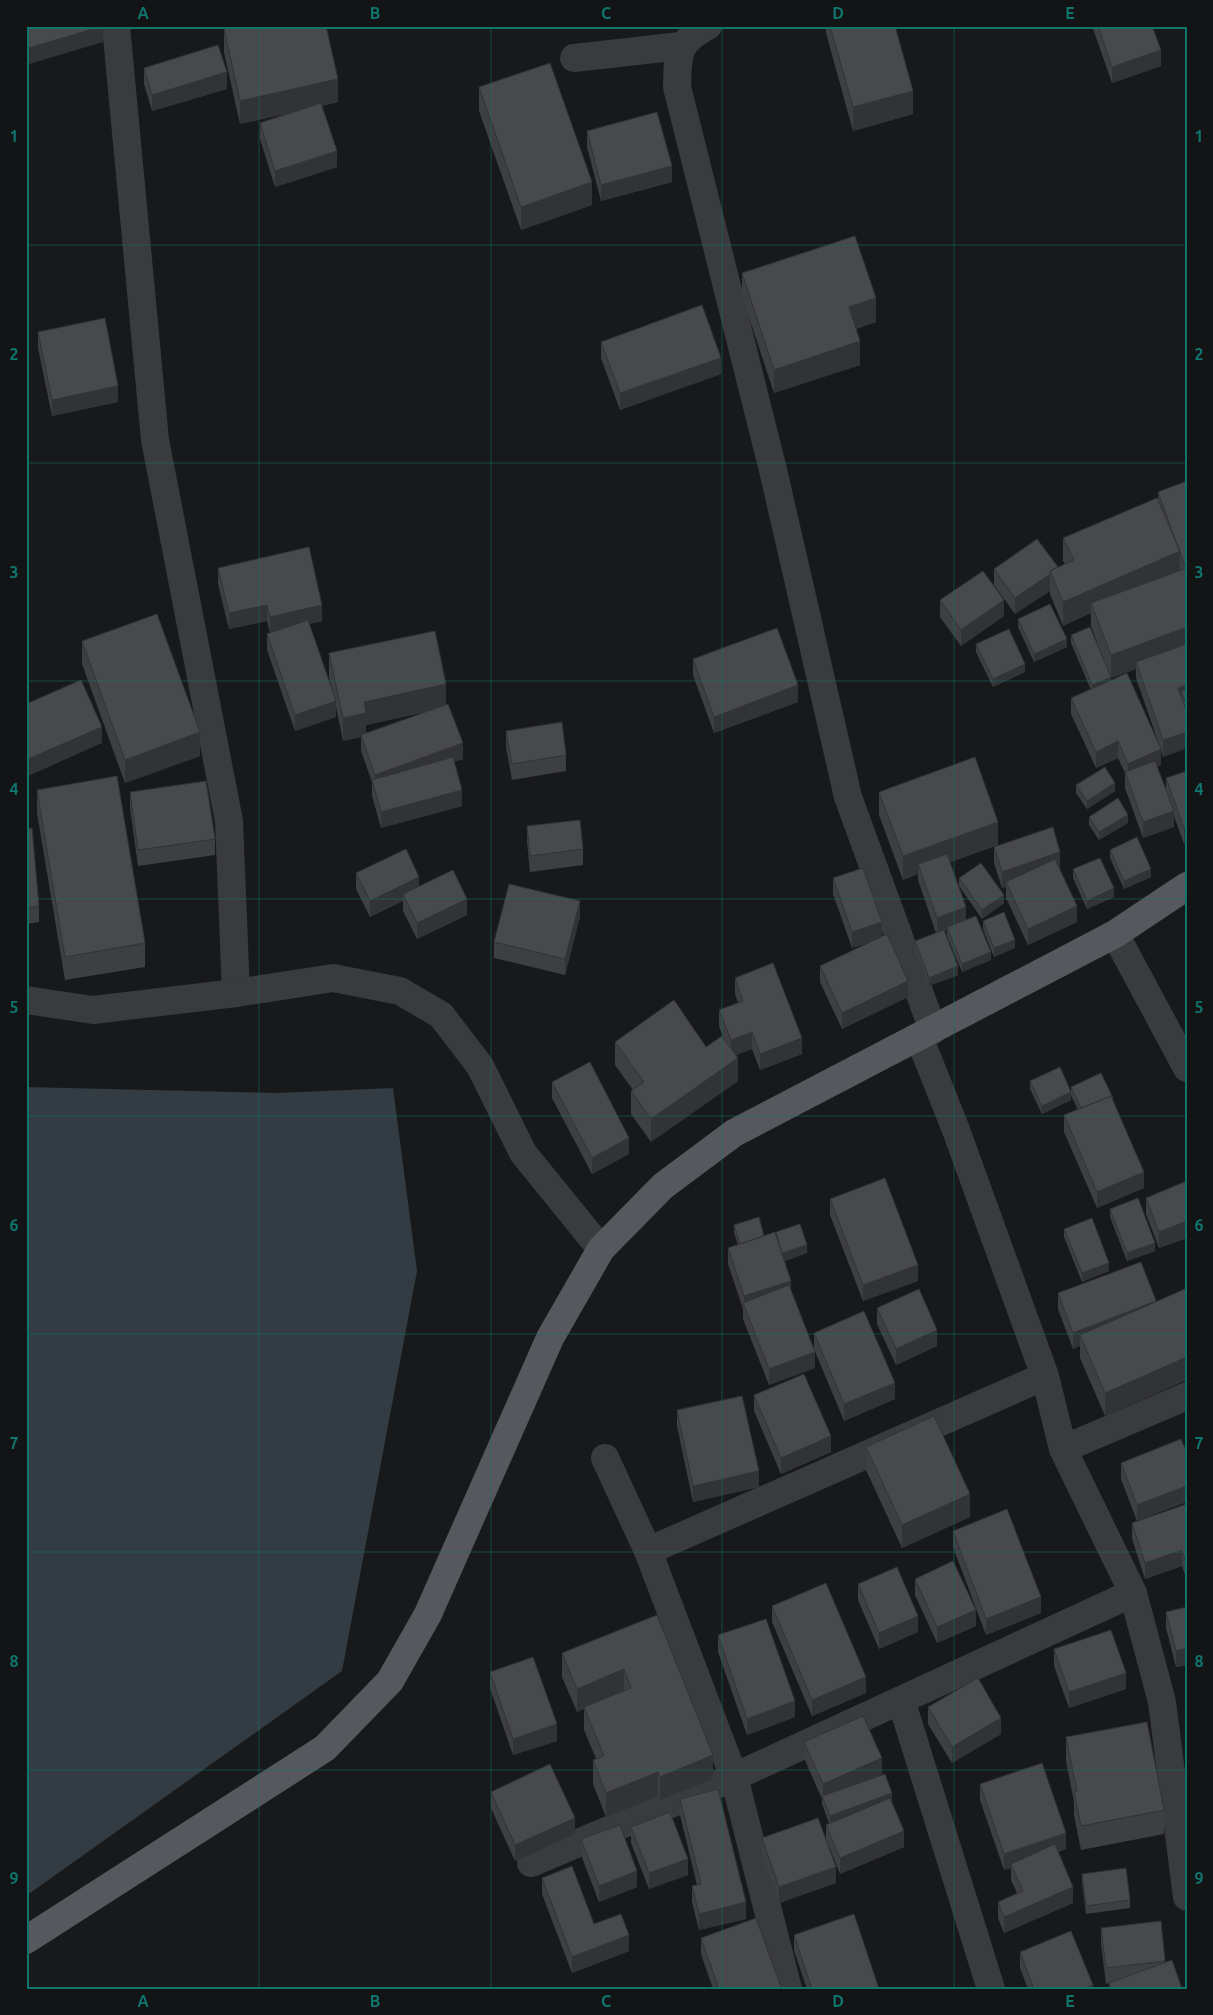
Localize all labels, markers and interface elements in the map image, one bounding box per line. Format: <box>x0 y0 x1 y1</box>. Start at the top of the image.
text: A <box>137 4 149 22</box>
text: B <box>370 4 380 22</box>
text: C <box>601 4 611 22</box>
text: D <box>832 4 844 22</box>
text: E <box>1065 4 1075 22</box>
text: 1 <box>9 127 19 145</box>
text: 1 <box>1194 127 1204 145</box>
text: 2 <box>9 345 19 363</box>
text: 2 <box>1194 345 1204 363</box>
text: 3 <box>9 563 19 581</box>
text: 3 <box>1194 563 1204 581</box>
text: 4 <box>9 780 19 798</box>
text: 4 <box>1194 780 1204 798</box>
text: 5 <box>9 998 19 1016</box>
text: 5 <box>1194 998 1204 1016</box>
text: 6 <box>9 1216 19 1234</box>
text: 6 <box>1194 1216 1204 1234</box>
text: 7 <box>9 1434 19 1452</box>
text: 7 <box>1194 1434 1204 1452</box>
text: 8 <box>9 1652 19 1670</box>
text: 8 <box>1194 1652 1204 1670</box>
text: 9 <box>9 1869 19 1887</box>
text: 9 <box>1194 1869 1204 1887</box>
text: A <box>137 1992 149 2010</box>
text: B <box>370 1992 380 2010</box>
text: C <box>601 1992 611 2010</box>
text: D <box>832 1992 844 2010</box>
text: E <box>1065 1992 1075 2010</box>

